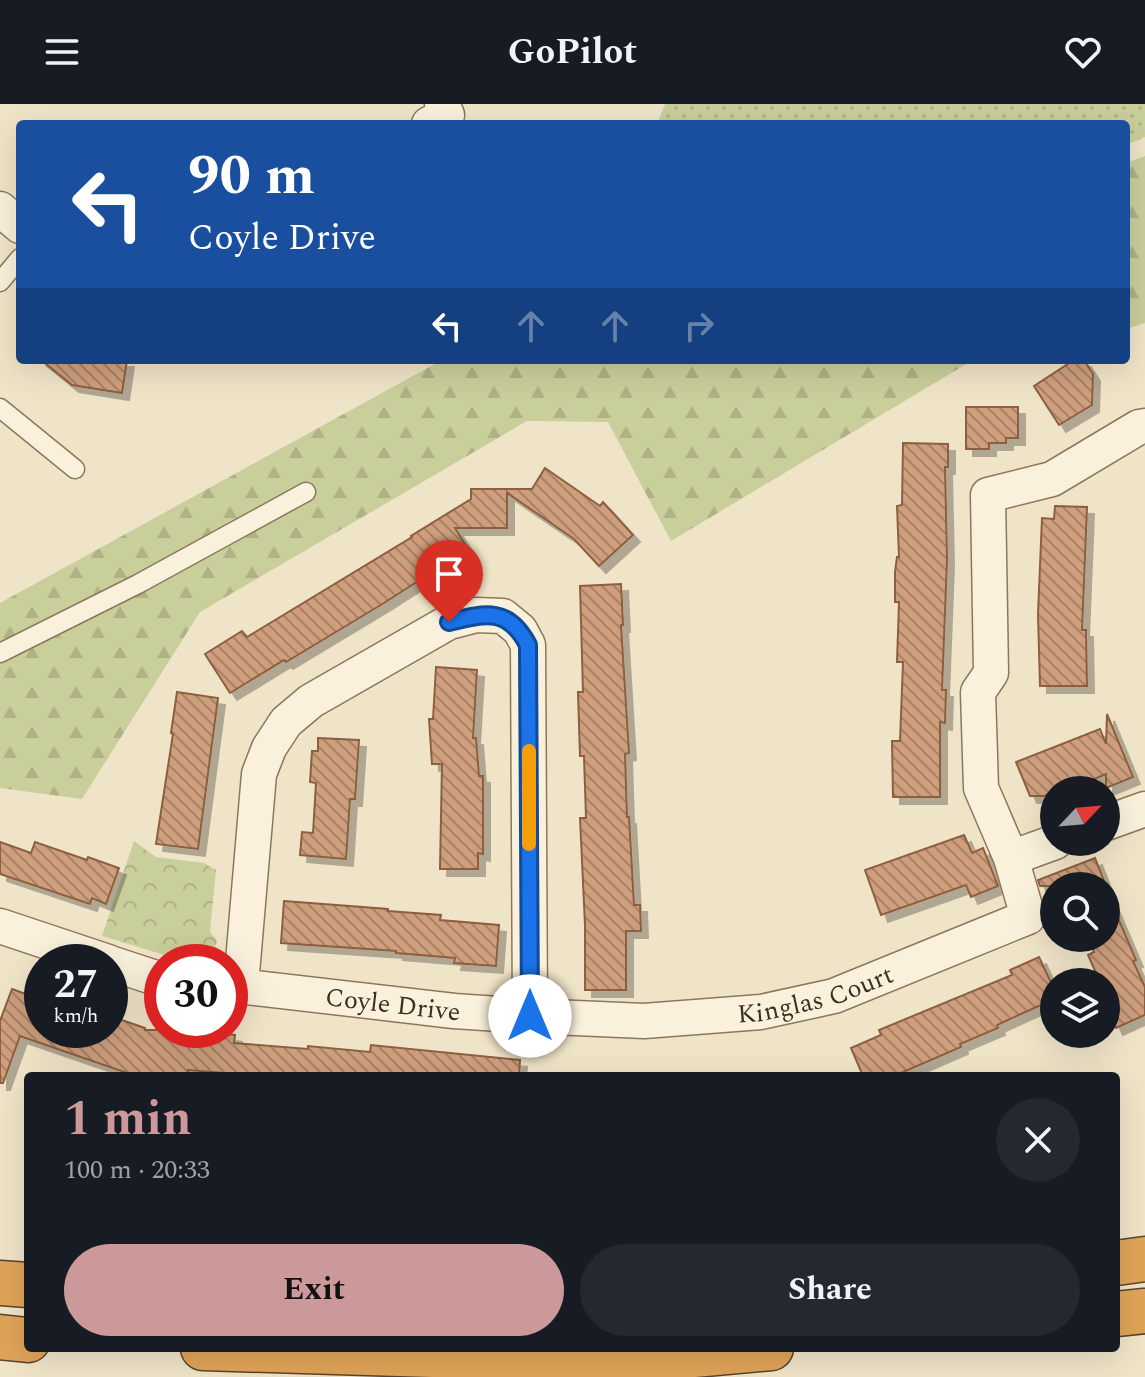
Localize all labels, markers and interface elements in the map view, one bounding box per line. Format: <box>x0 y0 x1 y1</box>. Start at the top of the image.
text: GoPilot <box>508 25 637 80</box>
icon: menu <box>40 30 84 74</box>
icon: heart <box>1061 30 1105 74</box>
text: 90 m <box>188 134 315 219</box>
icon: left <box>56 152 160 256</box>
text: Coyle Drive <box>188 211 376 266</box>
icon: left <box>425 304 469 348</box>
icon: ahead <box>509 304 553 348</box>
icon: ahead <box>593 304 637 348</box>
icon: right <box>677 304 721 348</box>
pin <box>415 540 483 622</box>
icon: arrive <box>427 552 471 596</box>
north arrow <box>1040 776 1120 856</box>
map controls <box>1040 776 1120 1048</box>
button: search <box>1040 872 1120 952</box>
speed limit sign: 30 <box>144 944 248 1048</box>
text: 27 <box>54 955 98 1016</box>
street label: Kinglas Court <box>736 955 900 1035</box>
button: layers <box>1040 968 1120 1048</box>
position arrow <box>488 974 572 1058</box>
street label: Coyle Drive <box>323 977 462 1032</box>
text: km/h <box>54 1001 99 1031</box>
text: 1 min <box>64 1083 192 1156</box>
button: close <box>996 1098 1080 1182</box>
text: 100 m · 20:33 <box>64 1150 210 1190</box>
button: Exit <box>64 1244 564 1336</box>
button: Share <box>580 1244 1080 1336</box>

